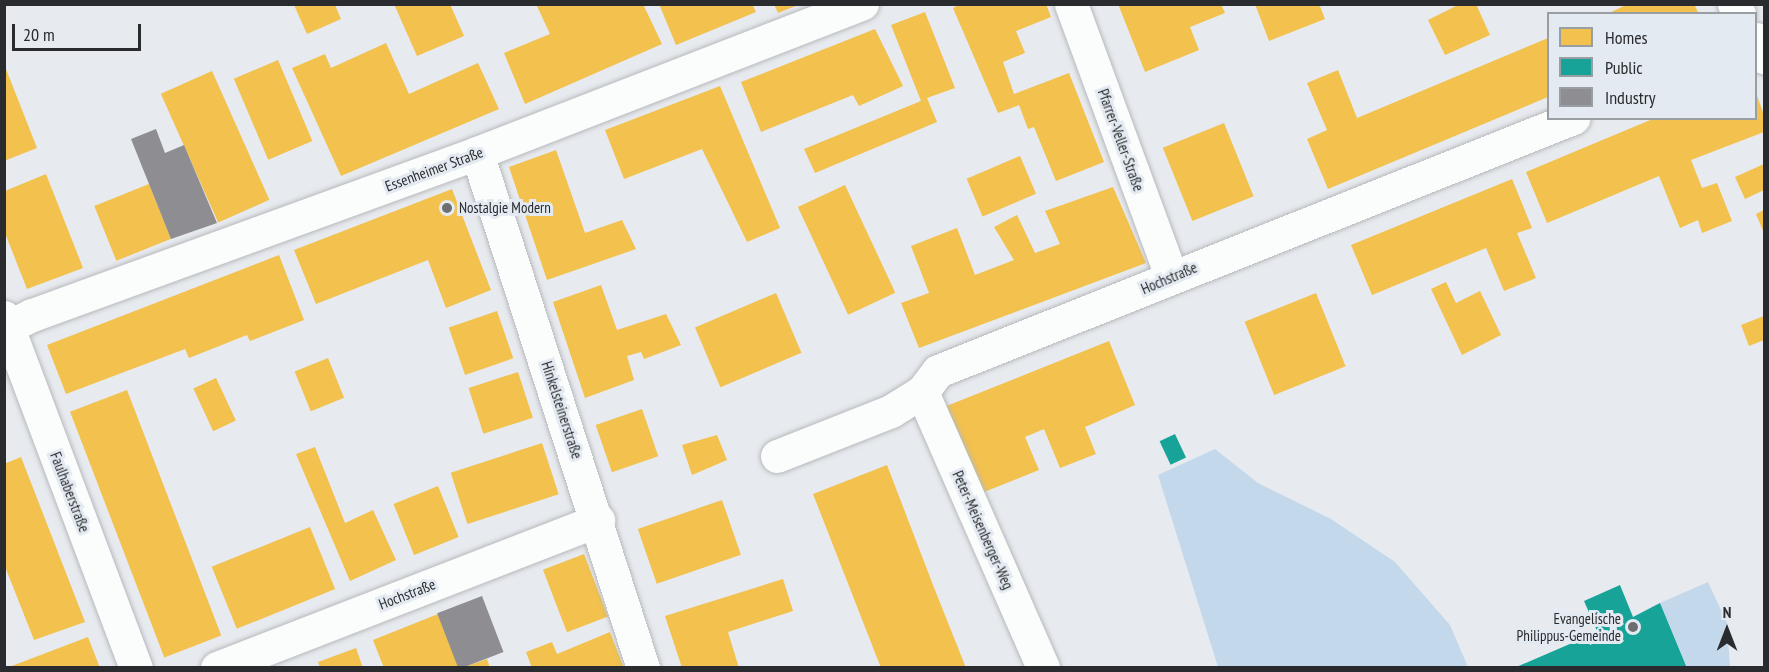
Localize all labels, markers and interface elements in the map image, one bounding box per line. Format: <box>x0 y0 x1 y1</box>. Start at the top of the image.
scale bar <box>15 12 144 50</box>
legend <box>1547 12 1757 120</box>
text: 20 m <box>23 23 55 46</box>
text: Homes <box>1605 26 1648 49</box>
text: Public <box>1605 56 1643 79</box>
street label: Pfarrer-Veller-Straße <box>1094 86 1148 194</box>
text: Industry <box>1605 86 1655 109</box>
street label: Essenheimer Straße <box>383 143 485 195</box>
place label: Nostalgie Modern <box>459 199 551 217</box>
marker: Nostalgie Modern <box>440 201 454 215</box>
street label: Hochstraße <box>1138 258 1200 298</box>
street label: Hinkelsteinerstraße <box>538 359 586 461</box>
street label: Faulhaberstraße <box>46 449 94 535</box>
street label: Peter-Meisenberger-Weg <box>949 468 1017 592</box>
street label: Hochstraße <box>376 575 438 613</box>
north arrow <box>1697 600 1757 660</box>
text: N <box>1723 602 1731 622</box>
place label: Evangelische Philippus-Gemeinde <box>1517 609 1621 644</box>
marker: Evangelische Philippus-Gemeinde <box>1626 620 1640 634</box>

